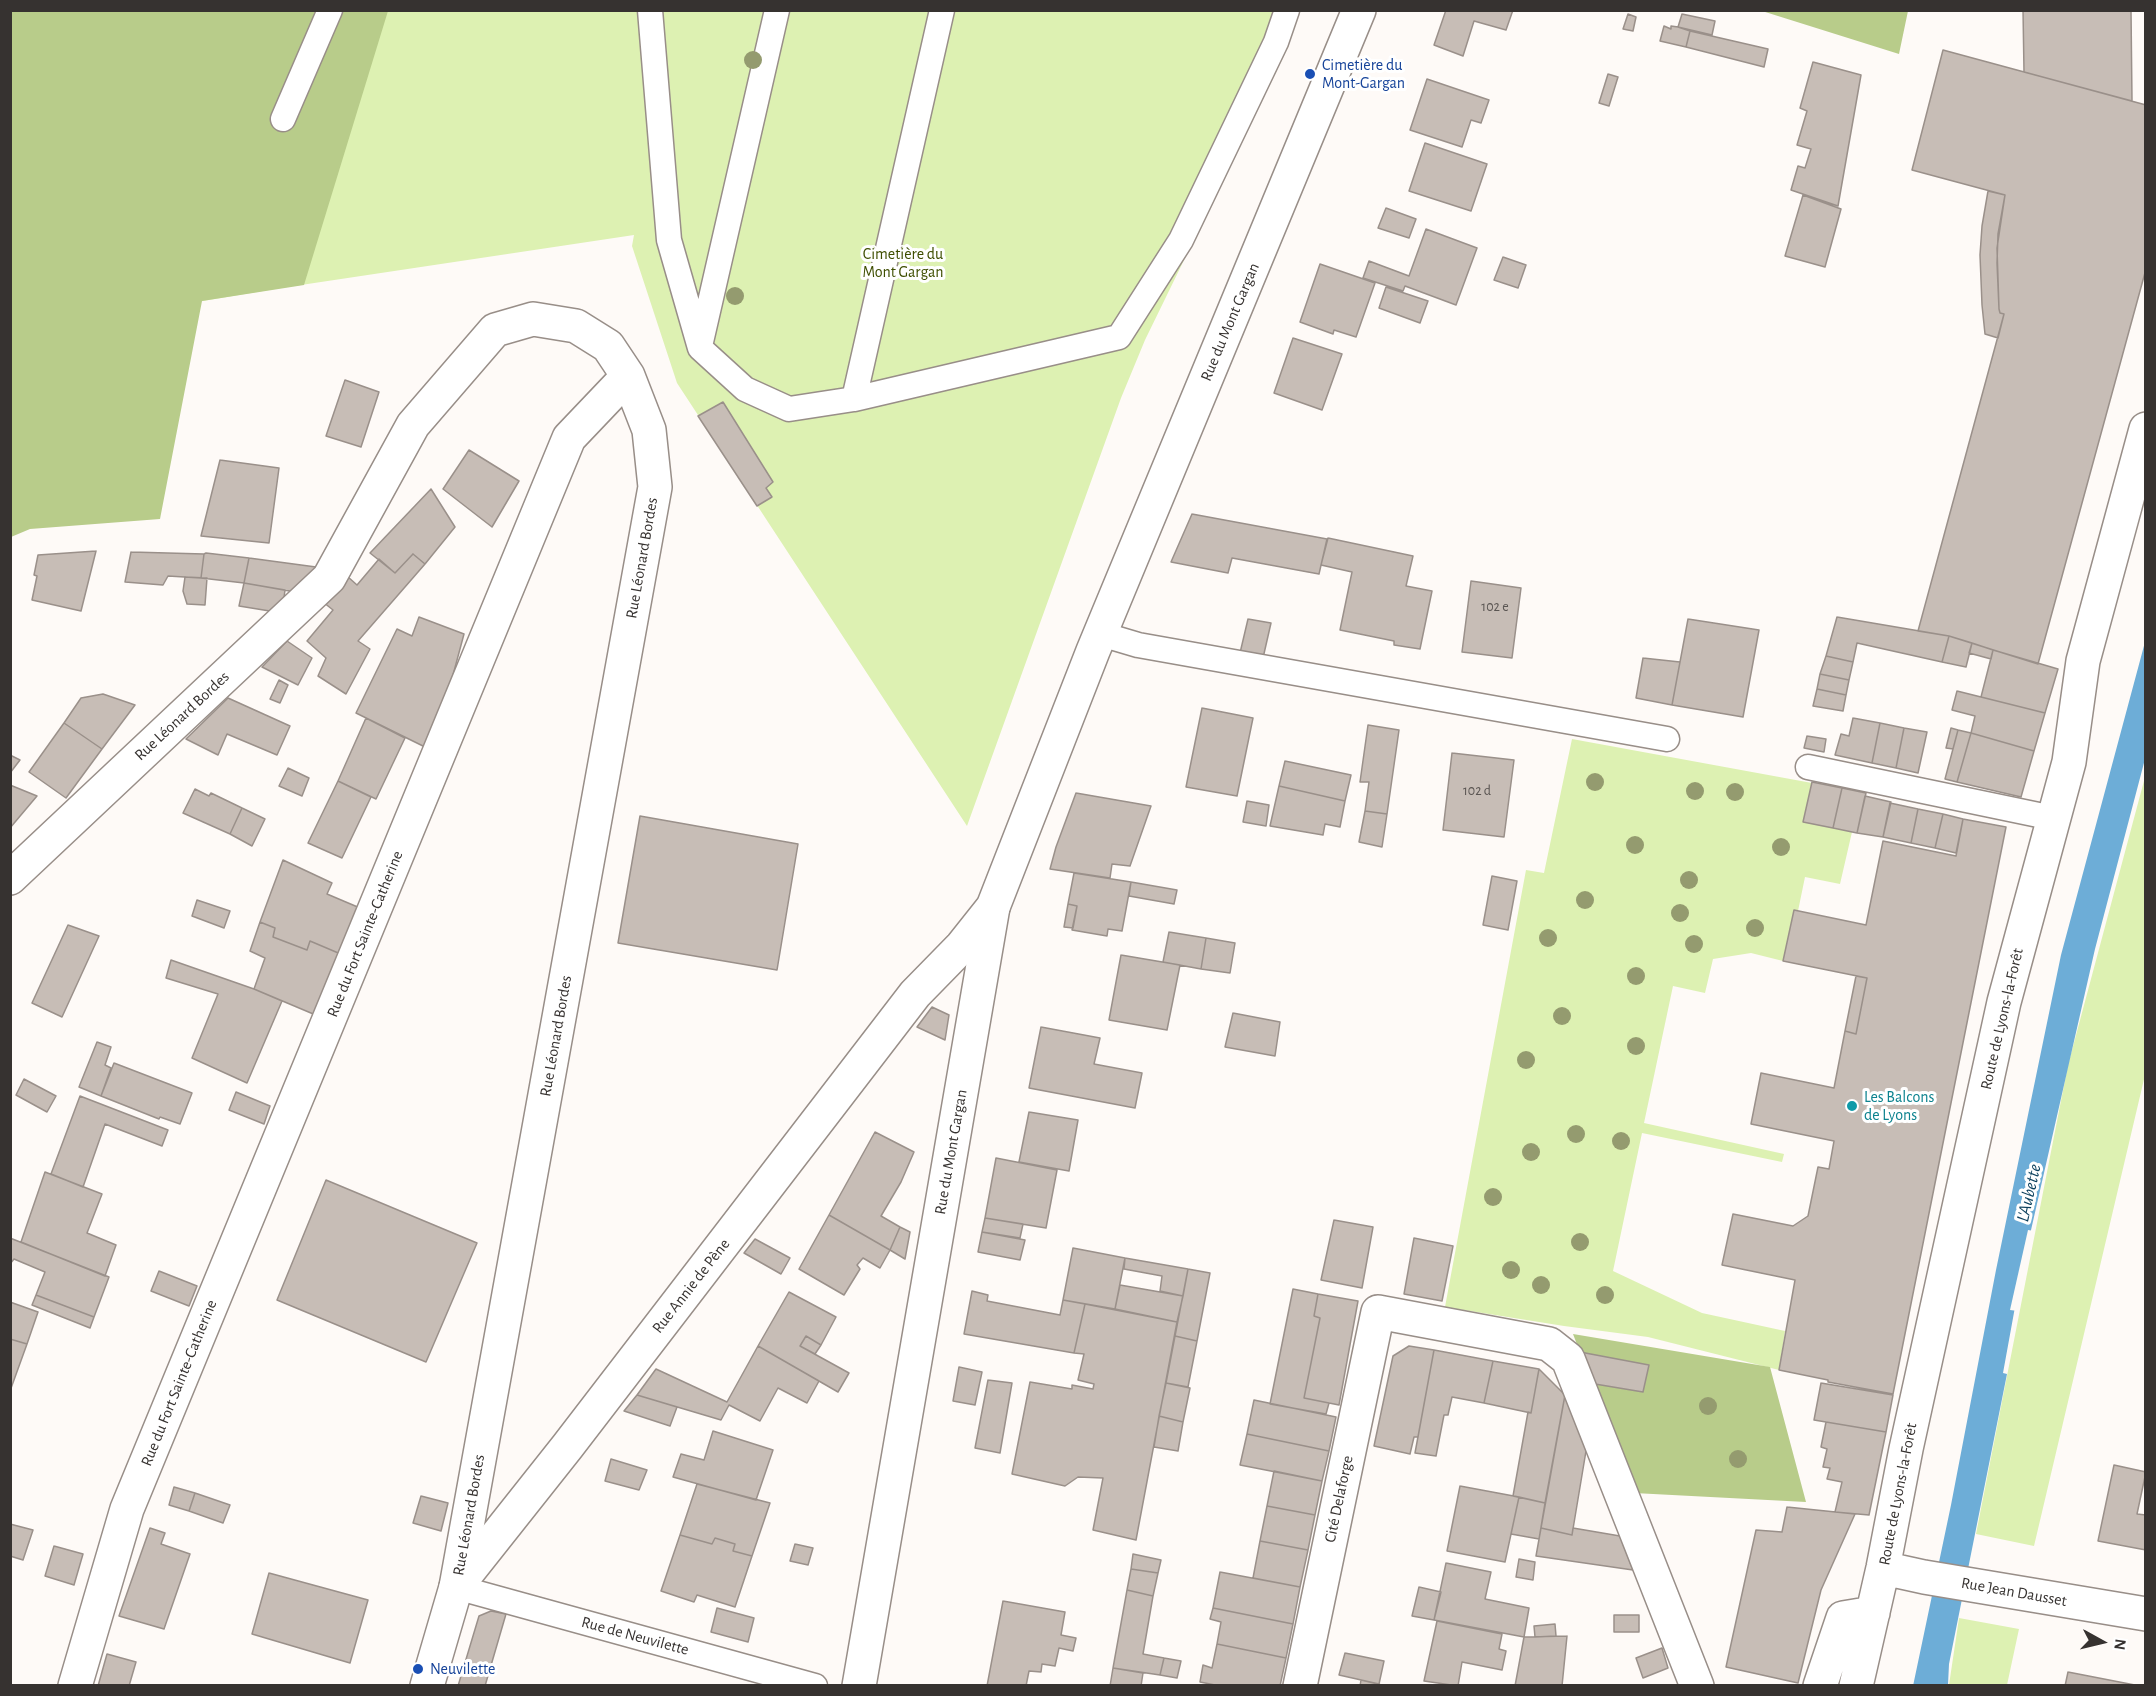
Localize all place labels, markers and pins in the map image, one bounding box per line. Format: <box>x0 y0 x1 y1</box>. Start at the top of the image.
place label: Cimetière du Mont-Gargan <box>1322 55 1405 93</box>
marker: Cimetière du Mont-Gargan <box>1303 67 1317 81</box>
place label: Les Balcons de Lyons <box>1864 1087 1934 1125</box>
marker: Les Balcons de Lyons <box>1845 1099 1859 1113</box>
place label: Neuvilette <box>430 1659 495 1679</box>
marker: Neuvilette <box>411 1662 425 1676</box>

